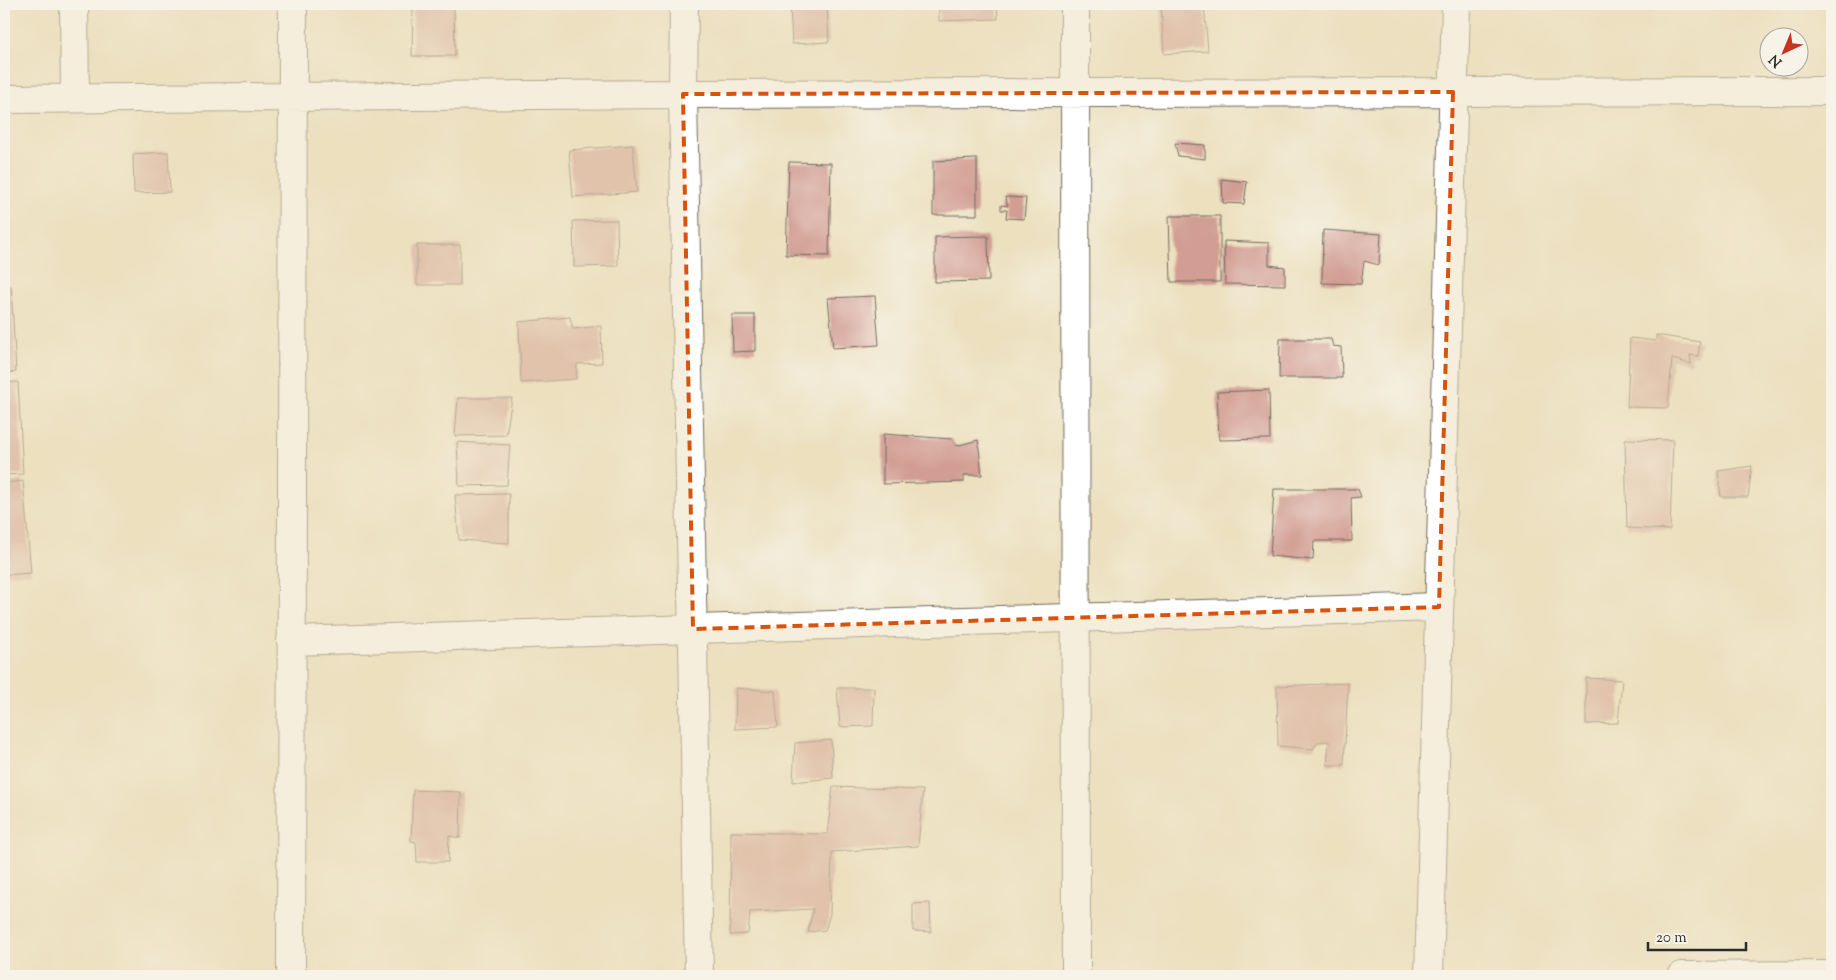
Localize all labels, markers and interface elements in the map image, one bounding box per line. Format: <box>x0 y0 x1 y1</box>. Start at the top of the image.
north arrow <box>1758 28 1808 78</box>
text: N <box>1765 49 1787 71</box>
scale bar <box>1648 920 1746 952</box>
text: 20 m <box>1656 928 1687 949</box>

